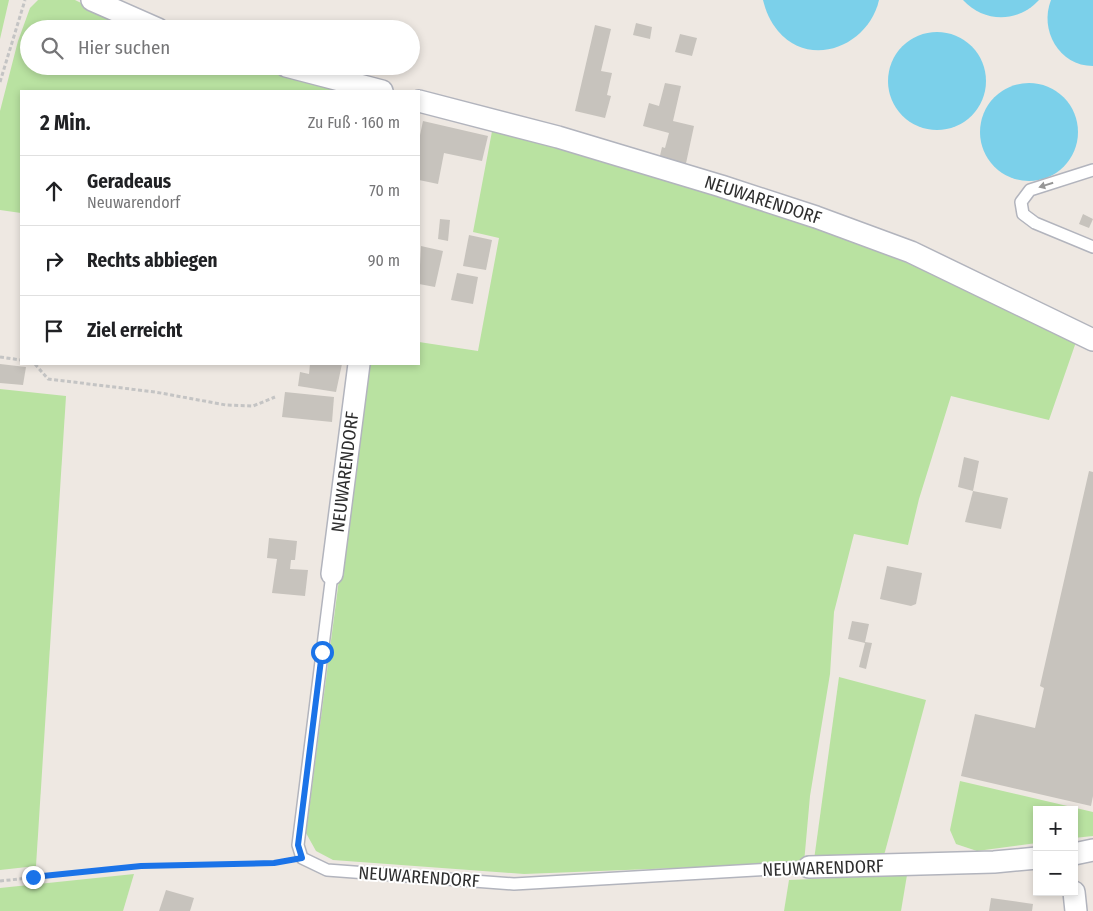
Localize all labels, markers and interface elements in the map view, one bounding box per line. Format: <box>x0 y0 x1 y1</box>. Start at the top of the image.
search box <box>20 20 420 75</box>
icon: search <box>38 34 66 62</box>
text: Hier suchen <box>78 36 170 59</box>
text: 2 Min. <box>40 110 90 136</box>
text: Zu Fuß · 160 m <box>308 113 400 132</box>
text: Geradeaus <box>87 170 171 193</box>
street label: NEUWARENDORF <box>702 171 824 229</box>
icon: ahead <box>40 177 68 205</box>
text: 70 m <box>369 181 400 200</box>
one-way arrow <box>1039 181 1054 189</box>
text: Neuwarendorf <box>87 193 180 212</box>
icon: right <box>40 247 68 275</box>
text: Rechts abbiegen <box>87 249 217 272</box>
text: 90 m <box>368 251 400 270</box>
icon: arrive <box>40 317 68 345</box>
text: Ziel erreicht <box>87 319 183 342</box>
street label: NEUWARENDORF <box>327 410 363 534</box>
route start <box>311 641 334 664</box>
map controls <box>1033 806 1078 896</box>
button: + <box>1033 806 1078 851</box>
button: − <box>1033 851 1078 896</box>
street label: NEUWARENDORF <box>762 855 884 881</box>
street label: NEUWARENDORF <box>358 862 480 892</box>
route end <box>22 866 45 889</box>

